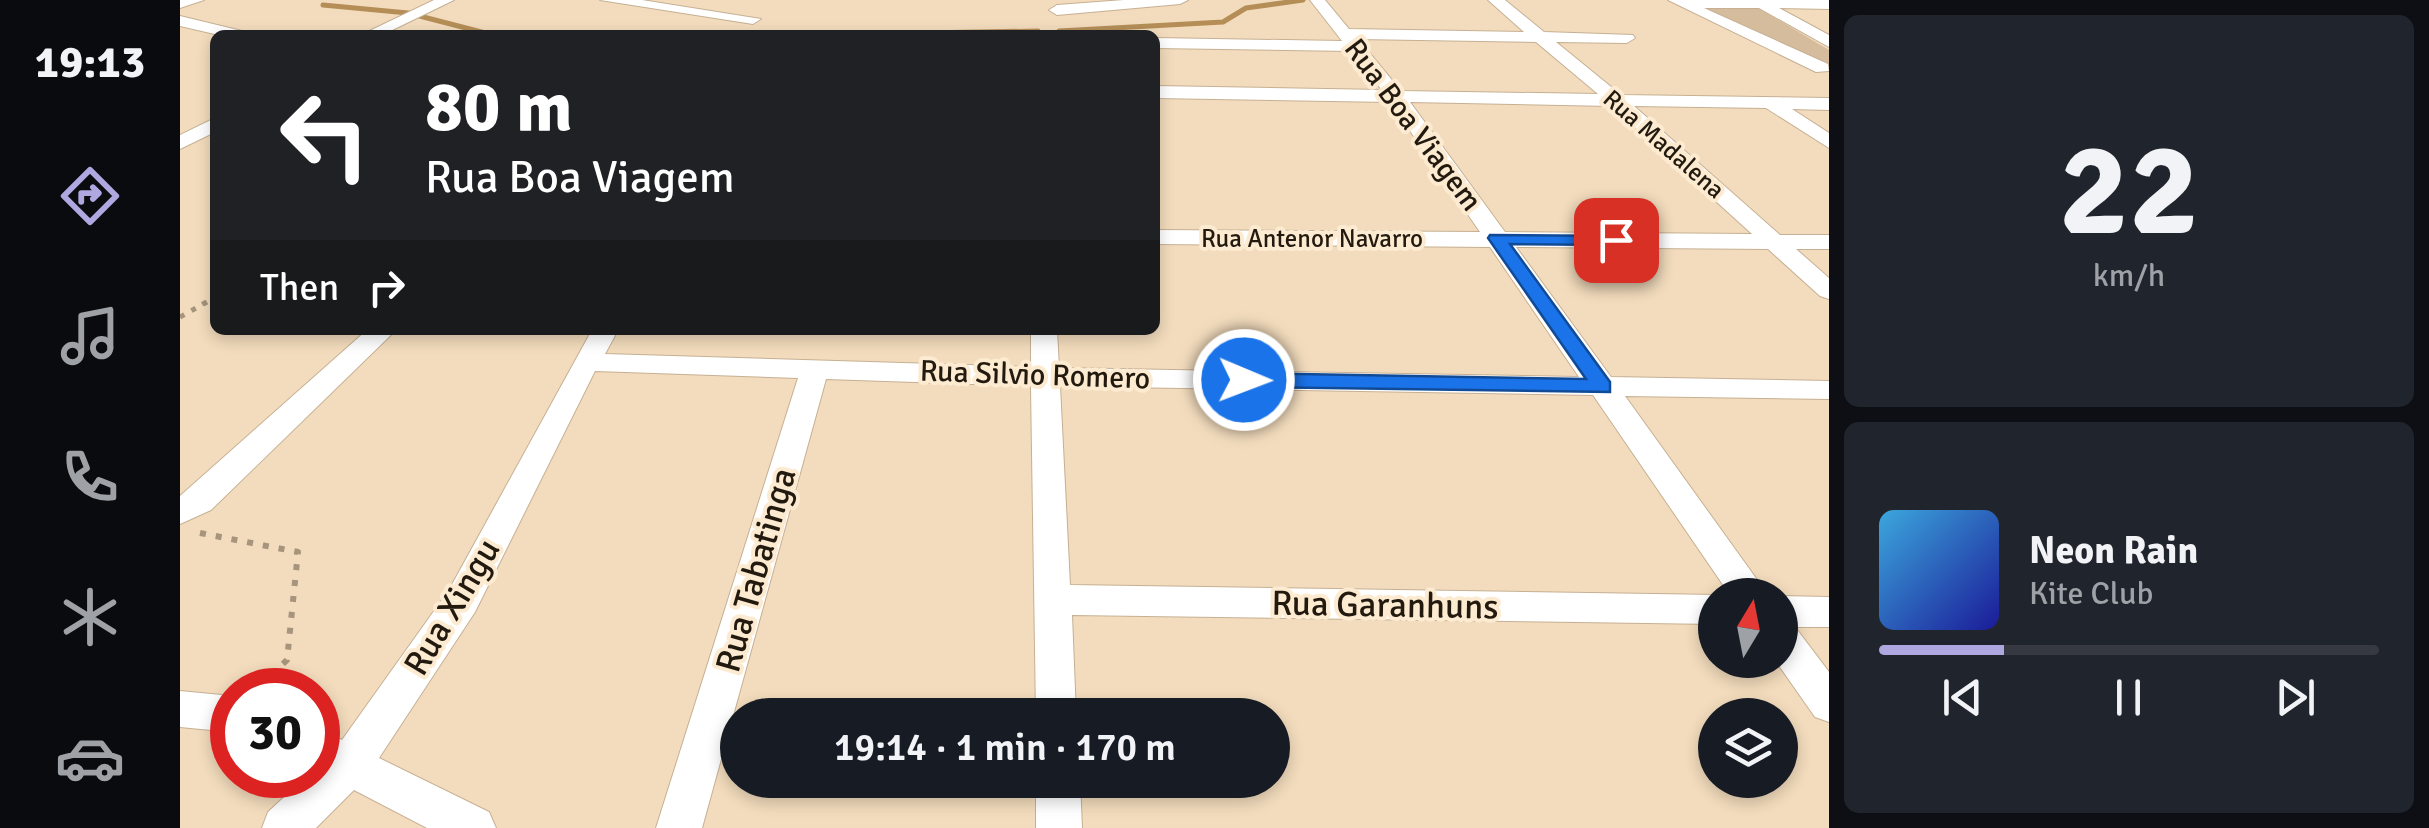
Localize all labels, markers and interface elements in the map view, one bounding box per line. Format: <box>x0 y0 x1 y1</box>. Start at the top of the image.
street label: Rua Boa Viagem <box>1336 31 1490 219</box>
text: 19:13 <box>35 35 145 90</box>
text: 80 m <box>425 64 573 150</box>
icon: left <box>260 70 390 200</box>
street label: Rua Madalena <box>1597 83 1731 205</box>
text: 22 <box>2059 111 2199 271</box>
text: Rua Boa Viagem <box>425 150 735 205</box>
icon: directions <box>55 161 125 231</box>
pin <box>1574 198 1659 283</box>
icon: arrive <box>1589 213 1644 268</box>
street label: Rua Antenor Navarro <box>1201 223 1423 254</box>
text: km/h <box>2093 256 2165 295</box>
icon: right <box>359 260 414 315</box>
text: Then <box>260 264 339 311</box>
icon: music <box>55 301 125 371</box>
position arrow <box>1192 328 1296 432</box>
street label: Rua Silvio Romero <box>919 352 1151 398</box>
icon: phone <box>55 442 125 512</box>
street label: Rua Tabatinga <box>706 463 806 677</box>
text: Neon Rain <box>2029 527 2198 574</box>
street label: Rua Xingu <box>395 531 509 683</box>
text: Kite Club <box>2029 574 2153 613</box>
north arrow <box>1698 578 1798 678</box>
map controls <box>1698 578 1798 798</box>
icon: climate <box>55 582 125 652</box>
street label: Rua Garanhuns <box>1271 582 1499 628</box>
speed limit sign: 30 <box>210 668 340 798</box>
icon: previous <box>1935 670 1990 725</box>
icon: pause <box>2101 670 2156 725</box>
icon: next <box>2268 670 2323 725</box>
button: layers <box>1698 698 1798 798</box>
icon: car <box>55 723 125 793</box>
text: 19:14 · 1 min · 170 m <box>834 724 1176 771</box>

